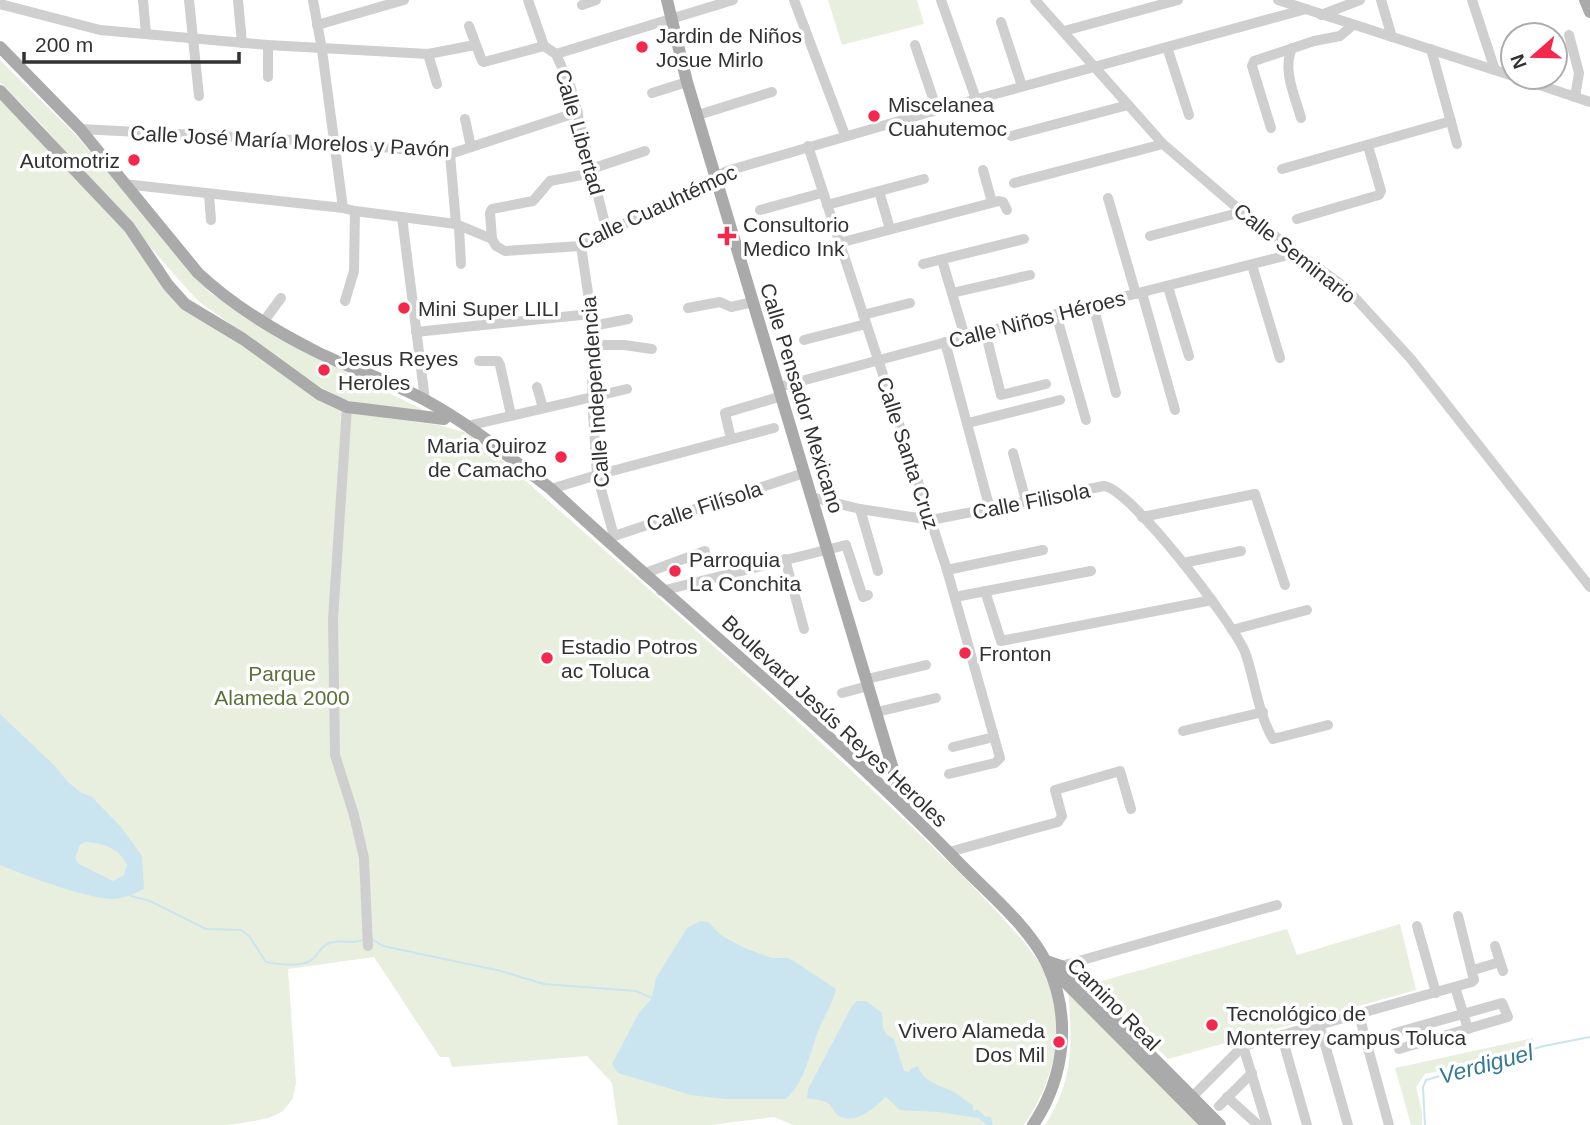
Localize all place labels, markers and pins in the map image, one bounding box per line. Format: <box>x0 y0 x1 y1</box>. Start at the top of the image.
place label: Jardin de Niños Josue Mirlo <box>656 24 802 71</box>
marker: Jardin de Niños Josue Mirlo <box>634 39 650 55</box>
place label: Miscelanea Cuahutemoc <box>888 93 1007 140</box>
marker: Miscelanea Cuahutemoc <box>866 108 882 124</box>
place label: Automotriz <box>20 149 120 172</box>
marker: Automotriz <box>126 152 142 168</box>
place label: Consultorio Medico Ink <box>743 213 849 260</box>
marker: Consultorio Medico Ink <box>717 226 737 246</box>
place label: Mini Super LILI <box>418 297 559 320</box>
marker: Mini Super LILI <box>396 300 412 316</box>
place label: Jesus Reyes Heroles <box>338 347 458 394</box>
marker: Jesus Reyes Heroles <box>316 362 332 378</box>
place label: Maria Quiroz de Camacho <box>427 434 547 481</box>
marker: Maria Quiroz de Camacho <box>553 449 569 465</box>
place label: Parroquia La Conchita <box>689 548 801 595</box>
marker: Parroquia La Conchita <box>667 563 683 579</box>
place label: Estadio Potros ac Toluca <box>561 635 698 682</box>
place label: Fronton <box>979 642 1051 665</box>
marker: Fronton <box>957 645 973 661</box>
marker: Estadio Potros ac Toluca <box>539 650 555 666</box>
place label: Tecnológico de Monterrey campus Toluca <box>1226 1002 1466 1049</box>
marker: Tecnológico de Monterrey campus Toluca <box>1204 1017 1220 1033</box>
place label: Vivero Alameda Dos Mil <box>898 1019 1045 1066</box>
marker: Vivero Alameda Dos Mil <box>1051 1034 1067 1050</box>

